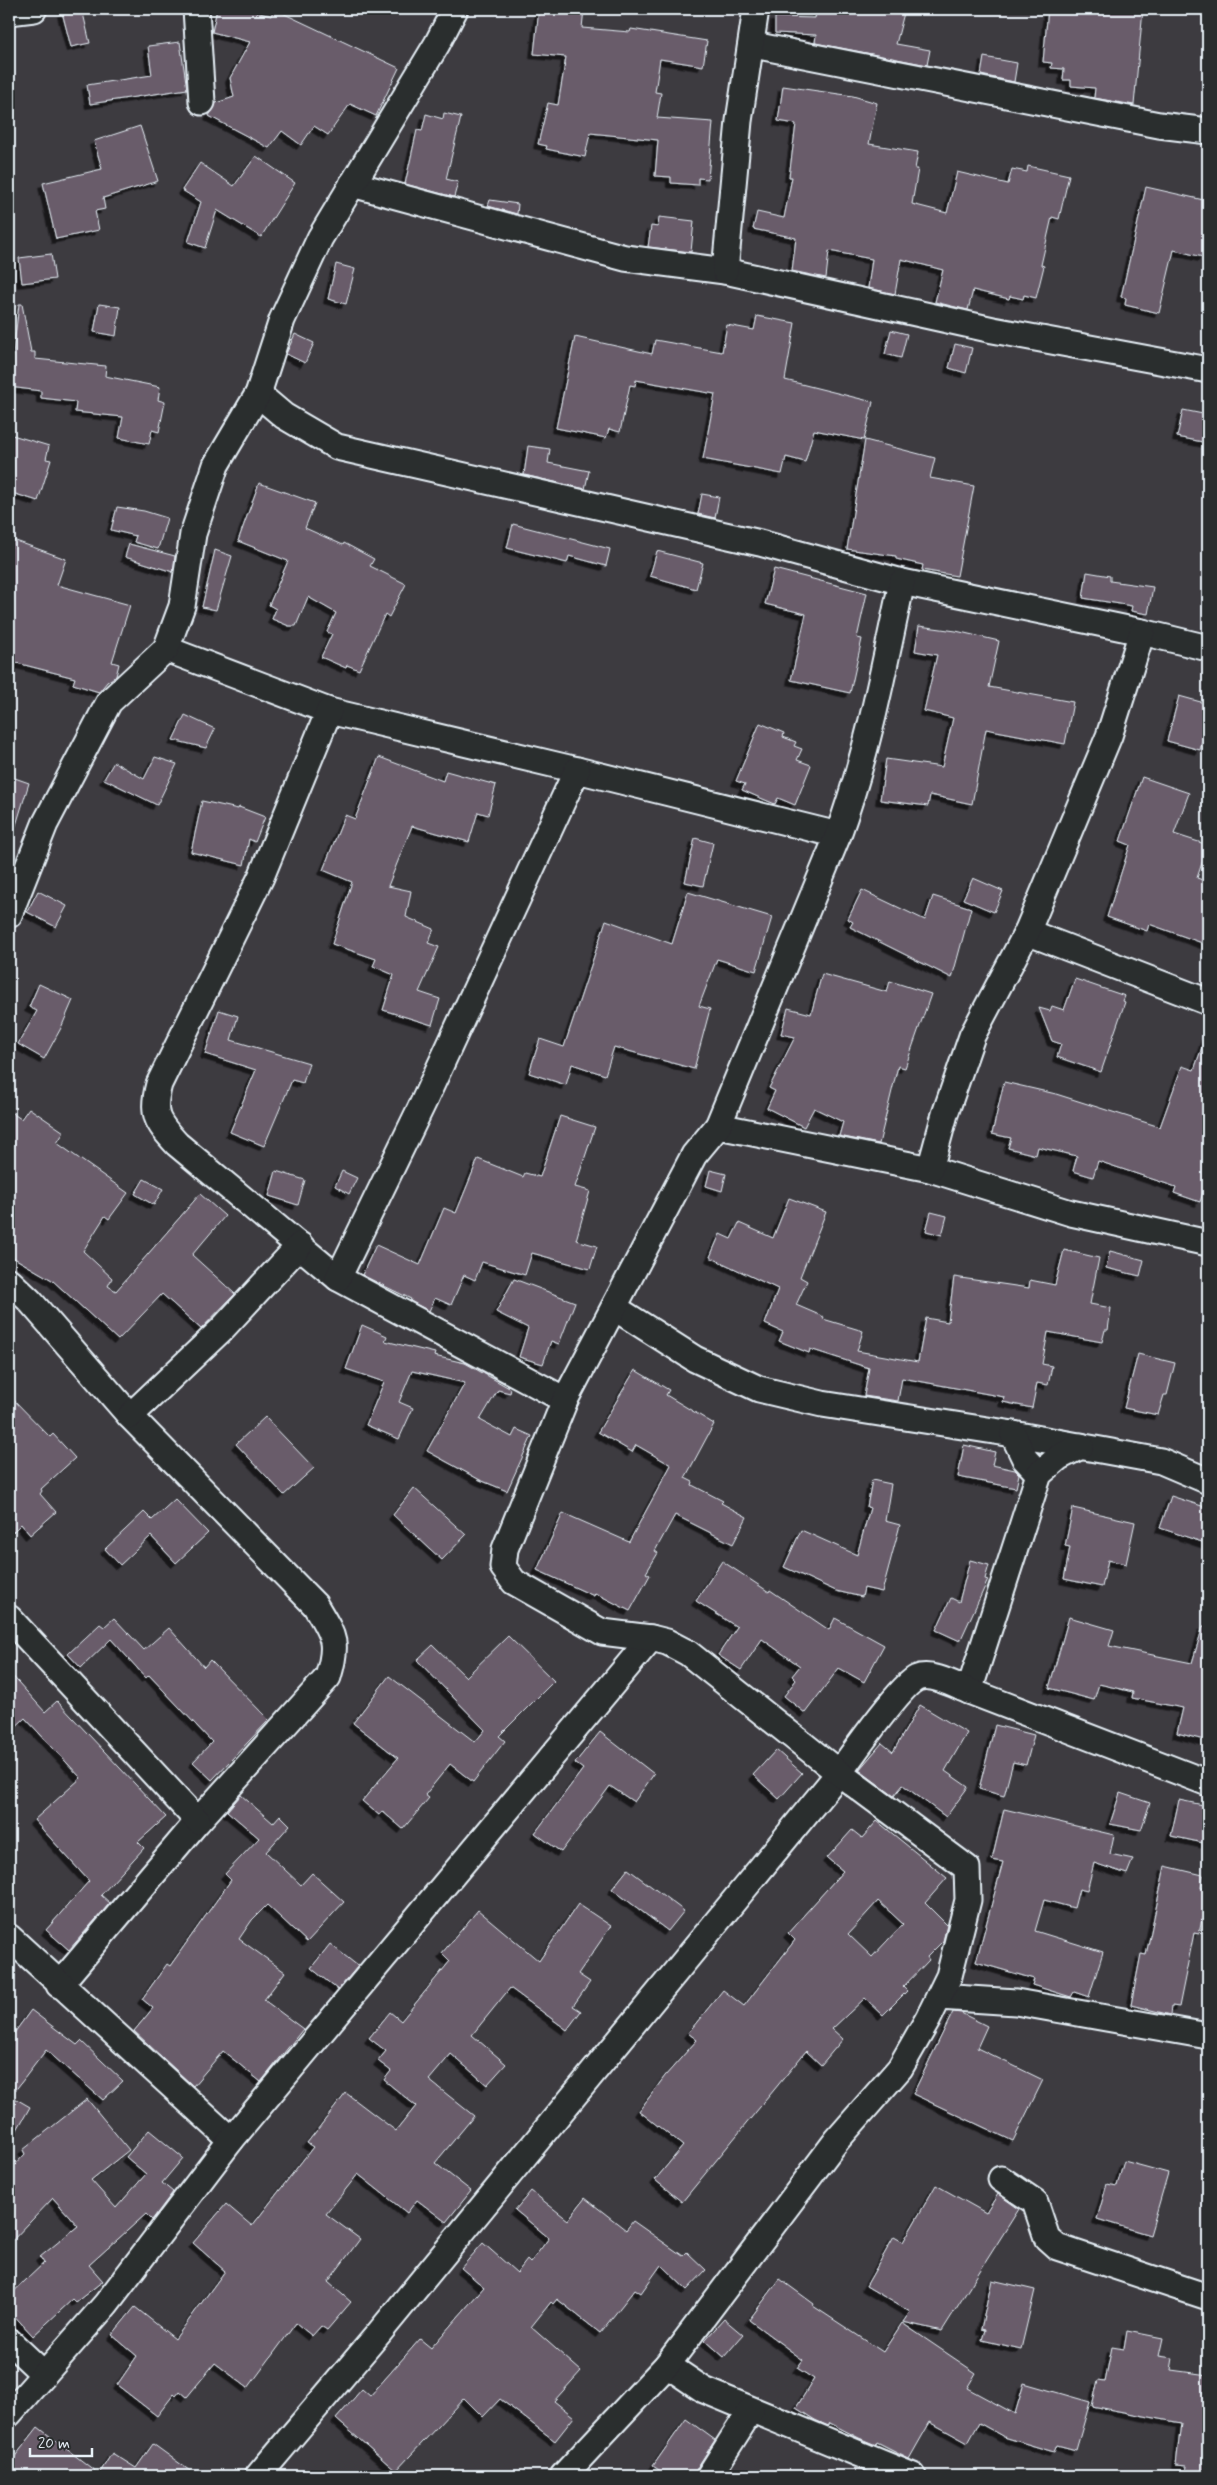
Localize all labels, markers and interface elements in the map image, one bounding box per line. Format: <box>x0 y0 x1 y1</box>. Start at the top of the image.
scale bar <box>30 2425 92 2457</box>
text: 20 m <box>38 2434 70 2454</box>

